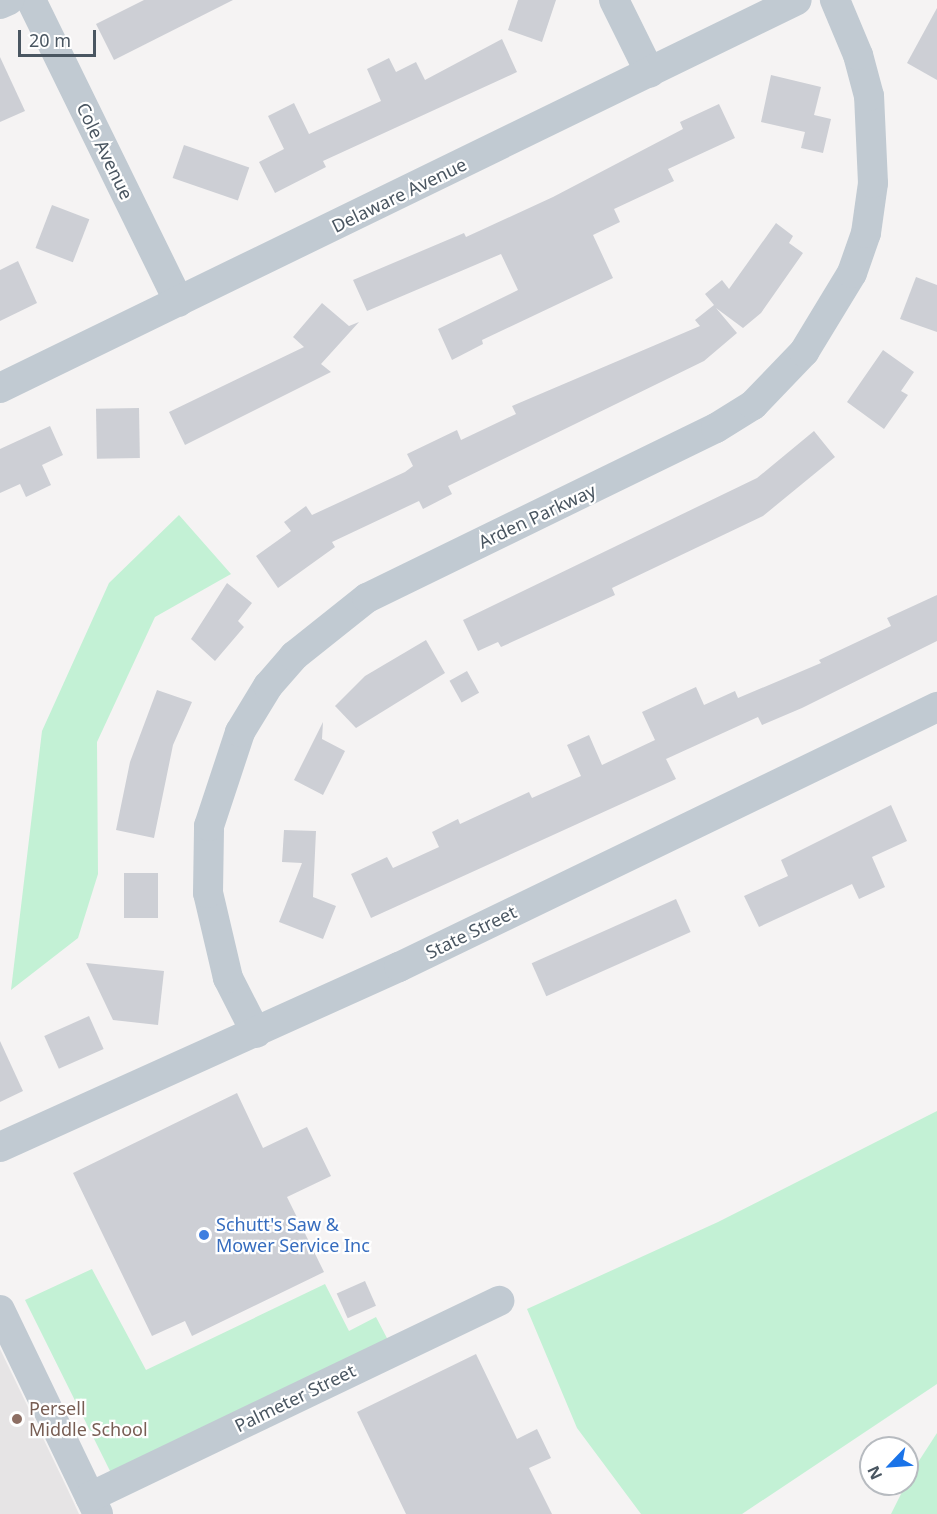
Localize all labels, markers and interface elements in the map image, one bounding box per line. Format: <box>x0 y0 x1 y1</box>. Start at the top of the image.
scale bar <box>21 18 99 56</box>
text: 20 m <box>29 28 71 52</box>
street label: Cole Avenue <box>72 99 138 203</box>
street label: Delaware Avenue <box>328 153 470 237</box>
street label: Arden Parkway <box>475 479 599 553</box>
street label: State Street <box>422 901 520 963</box>
place label: Schutt's Saw & Mower Service Inc <box>216 1214 370 1256</box>
marker: Schutt's Saw & Mower Service Inc <box>197 1228 211 1242</box>
street label: Palmeter Street <box>231 1359 359 1437</box>
place label: Persell Middle School <box>29 1398 148 1440</box>
marker: Persell Middle School <box>10 1412 24 1426</box>
north arrow <box>859 1436 919 1496</box>
text: N <box>862 1462 887 1483</box>

